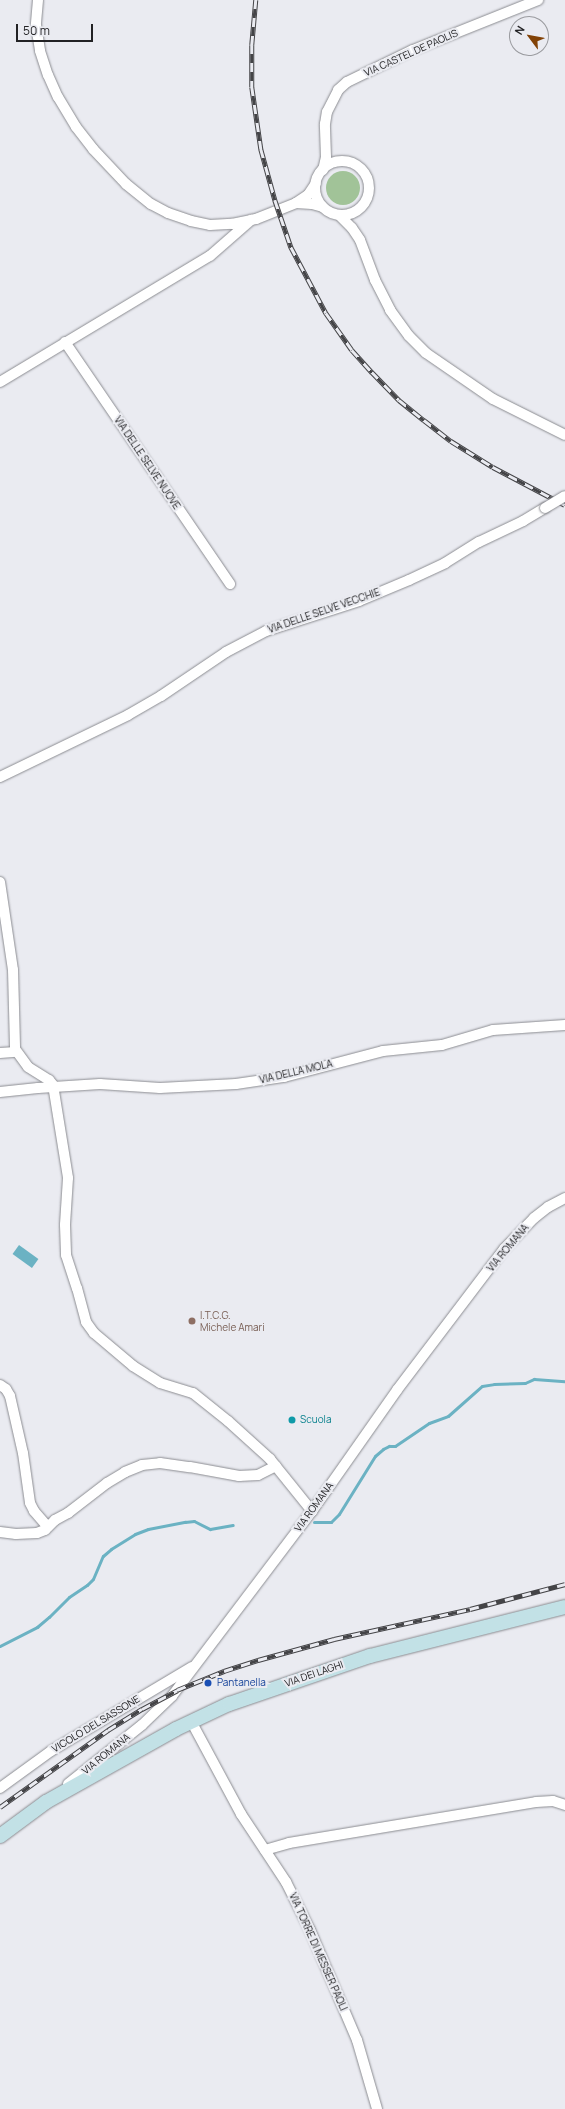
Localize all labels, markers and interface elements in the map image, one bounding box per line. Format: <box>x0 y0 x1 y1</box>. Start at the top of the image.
scale bar <box>18 16 95 42</box>
north arrow <box>509 16 549 56</box>
text: 50 m <box>23 22 50 39</box>
text: N <box>511 23 528 37</box>
street label: VIA CASTEL DE PAOLIS <box>362 27 460 79</box>
street label: VIA DELLE SELVE NUOVE <box>111 414 183 512</box>
street label: VIA DELLE SELVE VECCHIE <box>266 586 382 636</box>
street label: VIA DELLA MOLA <box>258 1058 334 1086</box>
street label: VIA ROMANA <box>485 1222 531 1274</box>
place label: I.T.C.G. Michele Amari <box>200 1309 265 1332</box>
marker: I.T.C.G. Michele Amari <box>187 1316 197 1326</box>
place label: Scuola <box>300 1414 331 1426</box>
marker: Scuola <box>287 1415 297 1425</box>
street label: VIA ROMANA <box>292 1480 336 1534</box>
street label: VIA DEI LAGHI <box>283 1658 345 1690</box>
marker: Pantanella <box>202 1677 214 1689</box>
place label: Pantanella <box>217 1677 266 1689</box>
street label: VICOLO DEL SASSONE <box>50 1693 142 1755</box>
street label: VIA ROMANA <box>80 1731 132 1777</box>
street label: VIA TORRE DI MESSER PAOLI <box>287 1891 349 2013</box>

